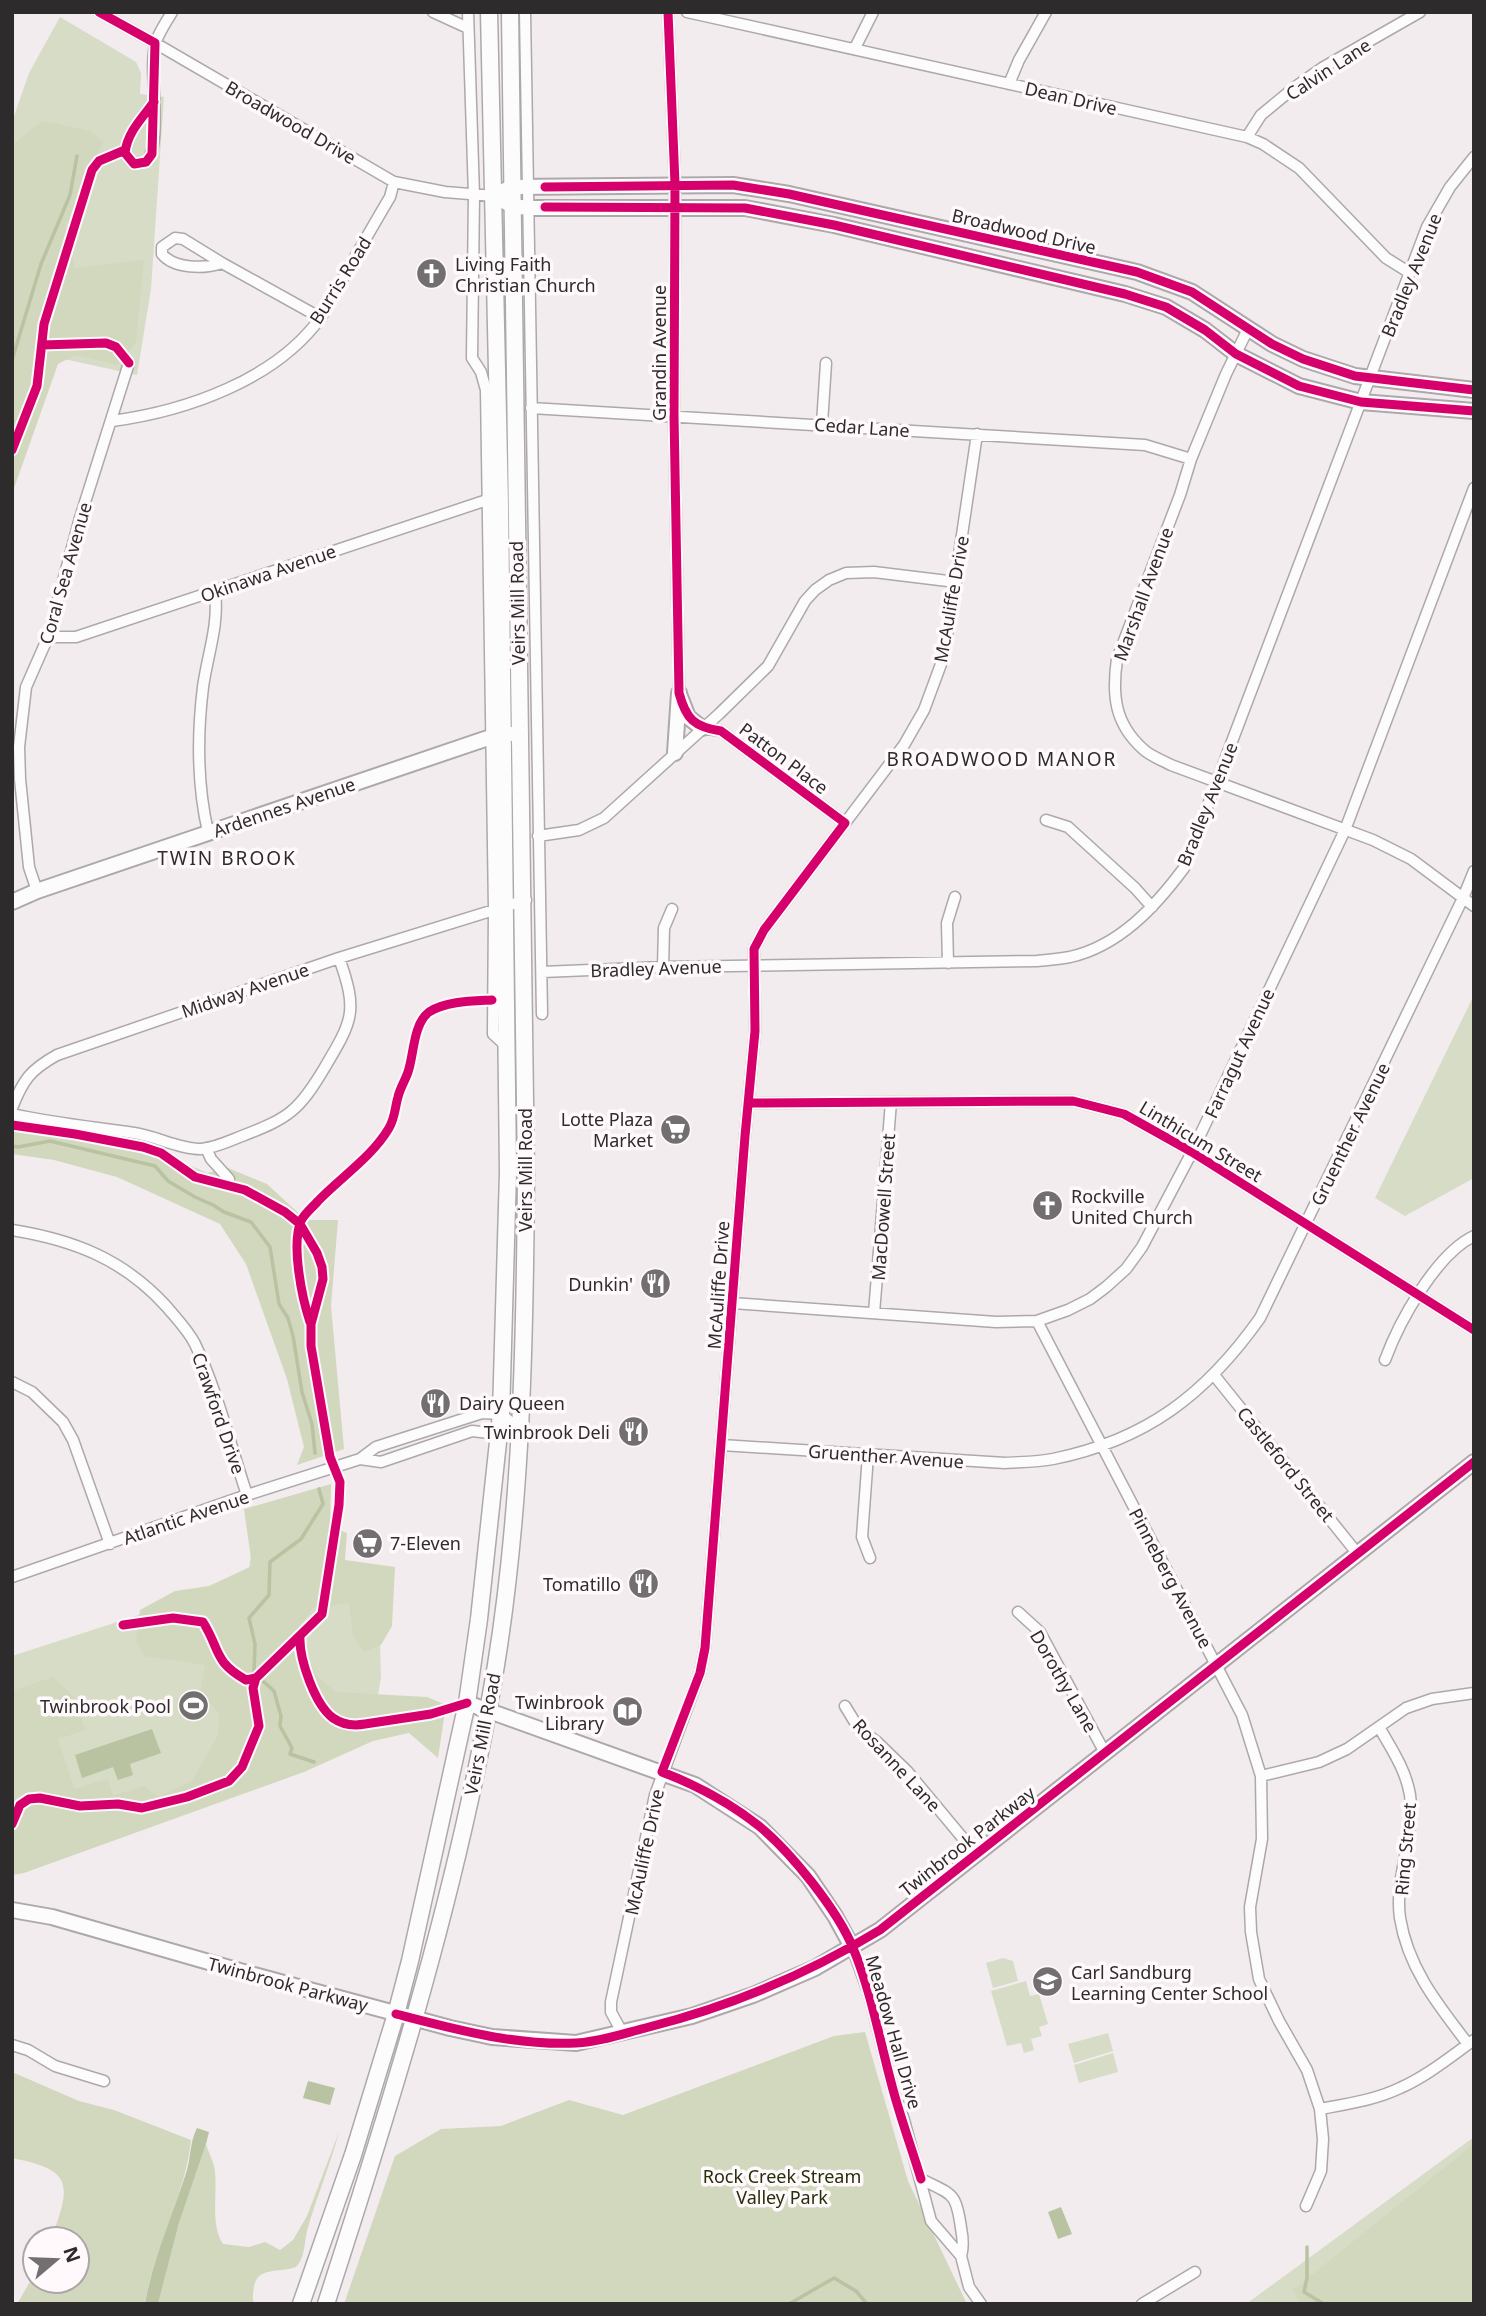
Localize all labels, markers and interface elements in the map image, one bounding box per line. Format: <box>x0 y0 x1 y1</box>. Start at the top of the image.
street label: Calvin Lane <box>1281 33 1375 105</box>
street label: Broadwood Drive <box>221 75 361 169</box>
street label: Dean Drive <box>1023 76 1119 120</box>
street label: Broadwood Drive <box>950 203 1098 259</box>
street label: Bradley Avenue <box>1375 210 1447 340</box>
street label: Burris Road <box>304 232 376 328</box>
place label: Living Faith Christian Church <box>455 252 596 297</box>
church icon: Living Faith Christian Church <box>415 257 449 291</box>
street label: Grandin Avenue <box>647 285 671 421</box>
street label: Cedar Lane <box>813 412 911 442</box>
street label: Coral Sea Avenue <box>33 499 97 647</box>
street label: Marshall Avenue <box>1108 524 1178 664</box>
street label: McAuliffe Drive <box>928 534 974 664</box>
street label: Okinawa Avenue <box>197 539 339 607</box>
street label: Veirs Mill Road <box>504 541 530 665</box>
street label: Patton Place <box>735 717 833 799</box>
street label: Bradley Avenue <box>1171 739 1243 869</box>
district label: BROADWOOD MANOR <box>887 746 1117 772</box>
street label: Ardennes Avenue <box>210 771 358 843</box>
district label: TWIN BROOK <box>157 845 297 871</box>
street label: Bradley Avenue <box>590 954 722 982</box>
street label: Midway Avenue <box>178 957 312 1023</box>
street label: Farragut Avenue <box>1198 984 1280 1122</box>
street label: Gruenther Avenue <box>1305 1059 1395 1209</box>
street label: Linthicum Street <box>1135 1095 1267 1187</box>
place label: Lotte Plaza Market <box>561 1107 653 1152</box>
street label: Veirs Mill Road <box>513 1108 537 1232</box>
supermarket icon: Lotte Plaza Market <box>659 1112 693 1146</box>
street label: MacDowell Street <box>866 1132 900 1281</box>
place label: Rockville United Church <box>1071 1184 1193 1229</box>
church icon: Rockville United Church <box>1031 1189 1065 1223</box>
street label: McAuliffe Drive <box>702 1220 734 1350</box>
restaurant icon: Dunkin' <box>639 1267 673 1301</box>
place label: Dunkin' <box>568 1272 633 1296</box>
street label: Crawford Drive <box>187 1349 251 1477</box>
restaurant icon: Dairy Queen <box>419 1386 453 1420</box>
place label: Dairy Queen <box>459 1391 565 1415</box>
street label: Castleford Street <box>1232 1401 1340 1527</box>
restaurant icon: Twinbrook Deli <box>616 1415 650 1449</box>
place label: Twinbrook Deli <box>484 1420 610 1444</box>
street label: Gruenther Avenue <box>807 1439 965 1473</box>
street label: Atlantic Avenue <box>120 1484 252 1550</box>
street label: Pinneberg Avenue <box>1124 1504 1218 1652</box>
supermarket icon: 7-Eleven <box>350 1526 384 1560</box>
place label: 7-Eleven <box>390 1531 461 1555</box>
restaurant icon: Tomatillo <box>627 1567 661 1601</box>
place label: Tomatillo <box>543 1572 621 1596</box>
street label: Dorothy Lane <box>1025 1626 1103 1736</box>
street label: Veirs Mill Road <box>458 1671 506 1797</box>
sports icon: Twinbrook Pool <box>177 1689 211 1723</box>
place label: Twinbrook Library <box>515 1690 605 1735</box>
place label: Twinbrook Pool <box>40 1694 171 1718</box>
library icon: Twinbrook Library <box>610 1695 644 1729</box>
street label: Rosanne Lane <box>848 1713 946 1817</box>
street label: Twinbrook Parkway <box>895 1780 1040 1901</box>
street label: McAuliffe Drive <box>619 1787 669 1917</box>
street label: Ring Street <box>1389 1801 1421 1896</box>
street label: Twinbrook Parkway <box>205 1951 372 2017</box>
street label: Meadow Hall Drive <box>861 1952 927 2112</box>
place label: Carl Sandburg Learning Center School <box>1071 1960 1268 2005</box>
school or university icon: Carl Sandburg Learning Center School <box>1031 1965 1065 1999</box>
park label: Rock Creek Stream Valley Park <box>703 2164 861 2209</box>
north arrow <box>21 2225 91 2295</box>
text: N <box>57 2243 87 2266</box>

